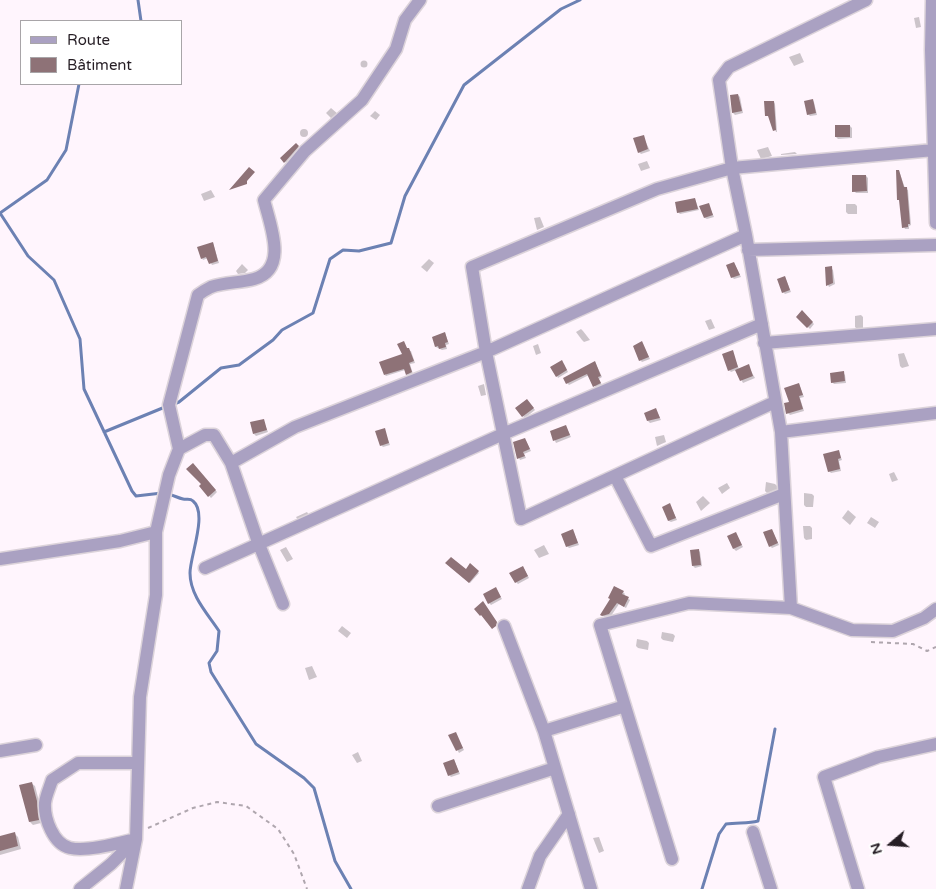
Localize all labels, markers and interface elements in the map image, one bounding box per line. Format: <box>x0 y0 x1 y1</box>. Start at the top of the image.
legend <box>20 20 182 85</box>
text: Route <box>67 31 110 49</box>
text: Bâtiment <box>67 56 132 74</box>
north arrow <box>866 819 916 869</box>
text: N <box>866 841 886 857</box>

